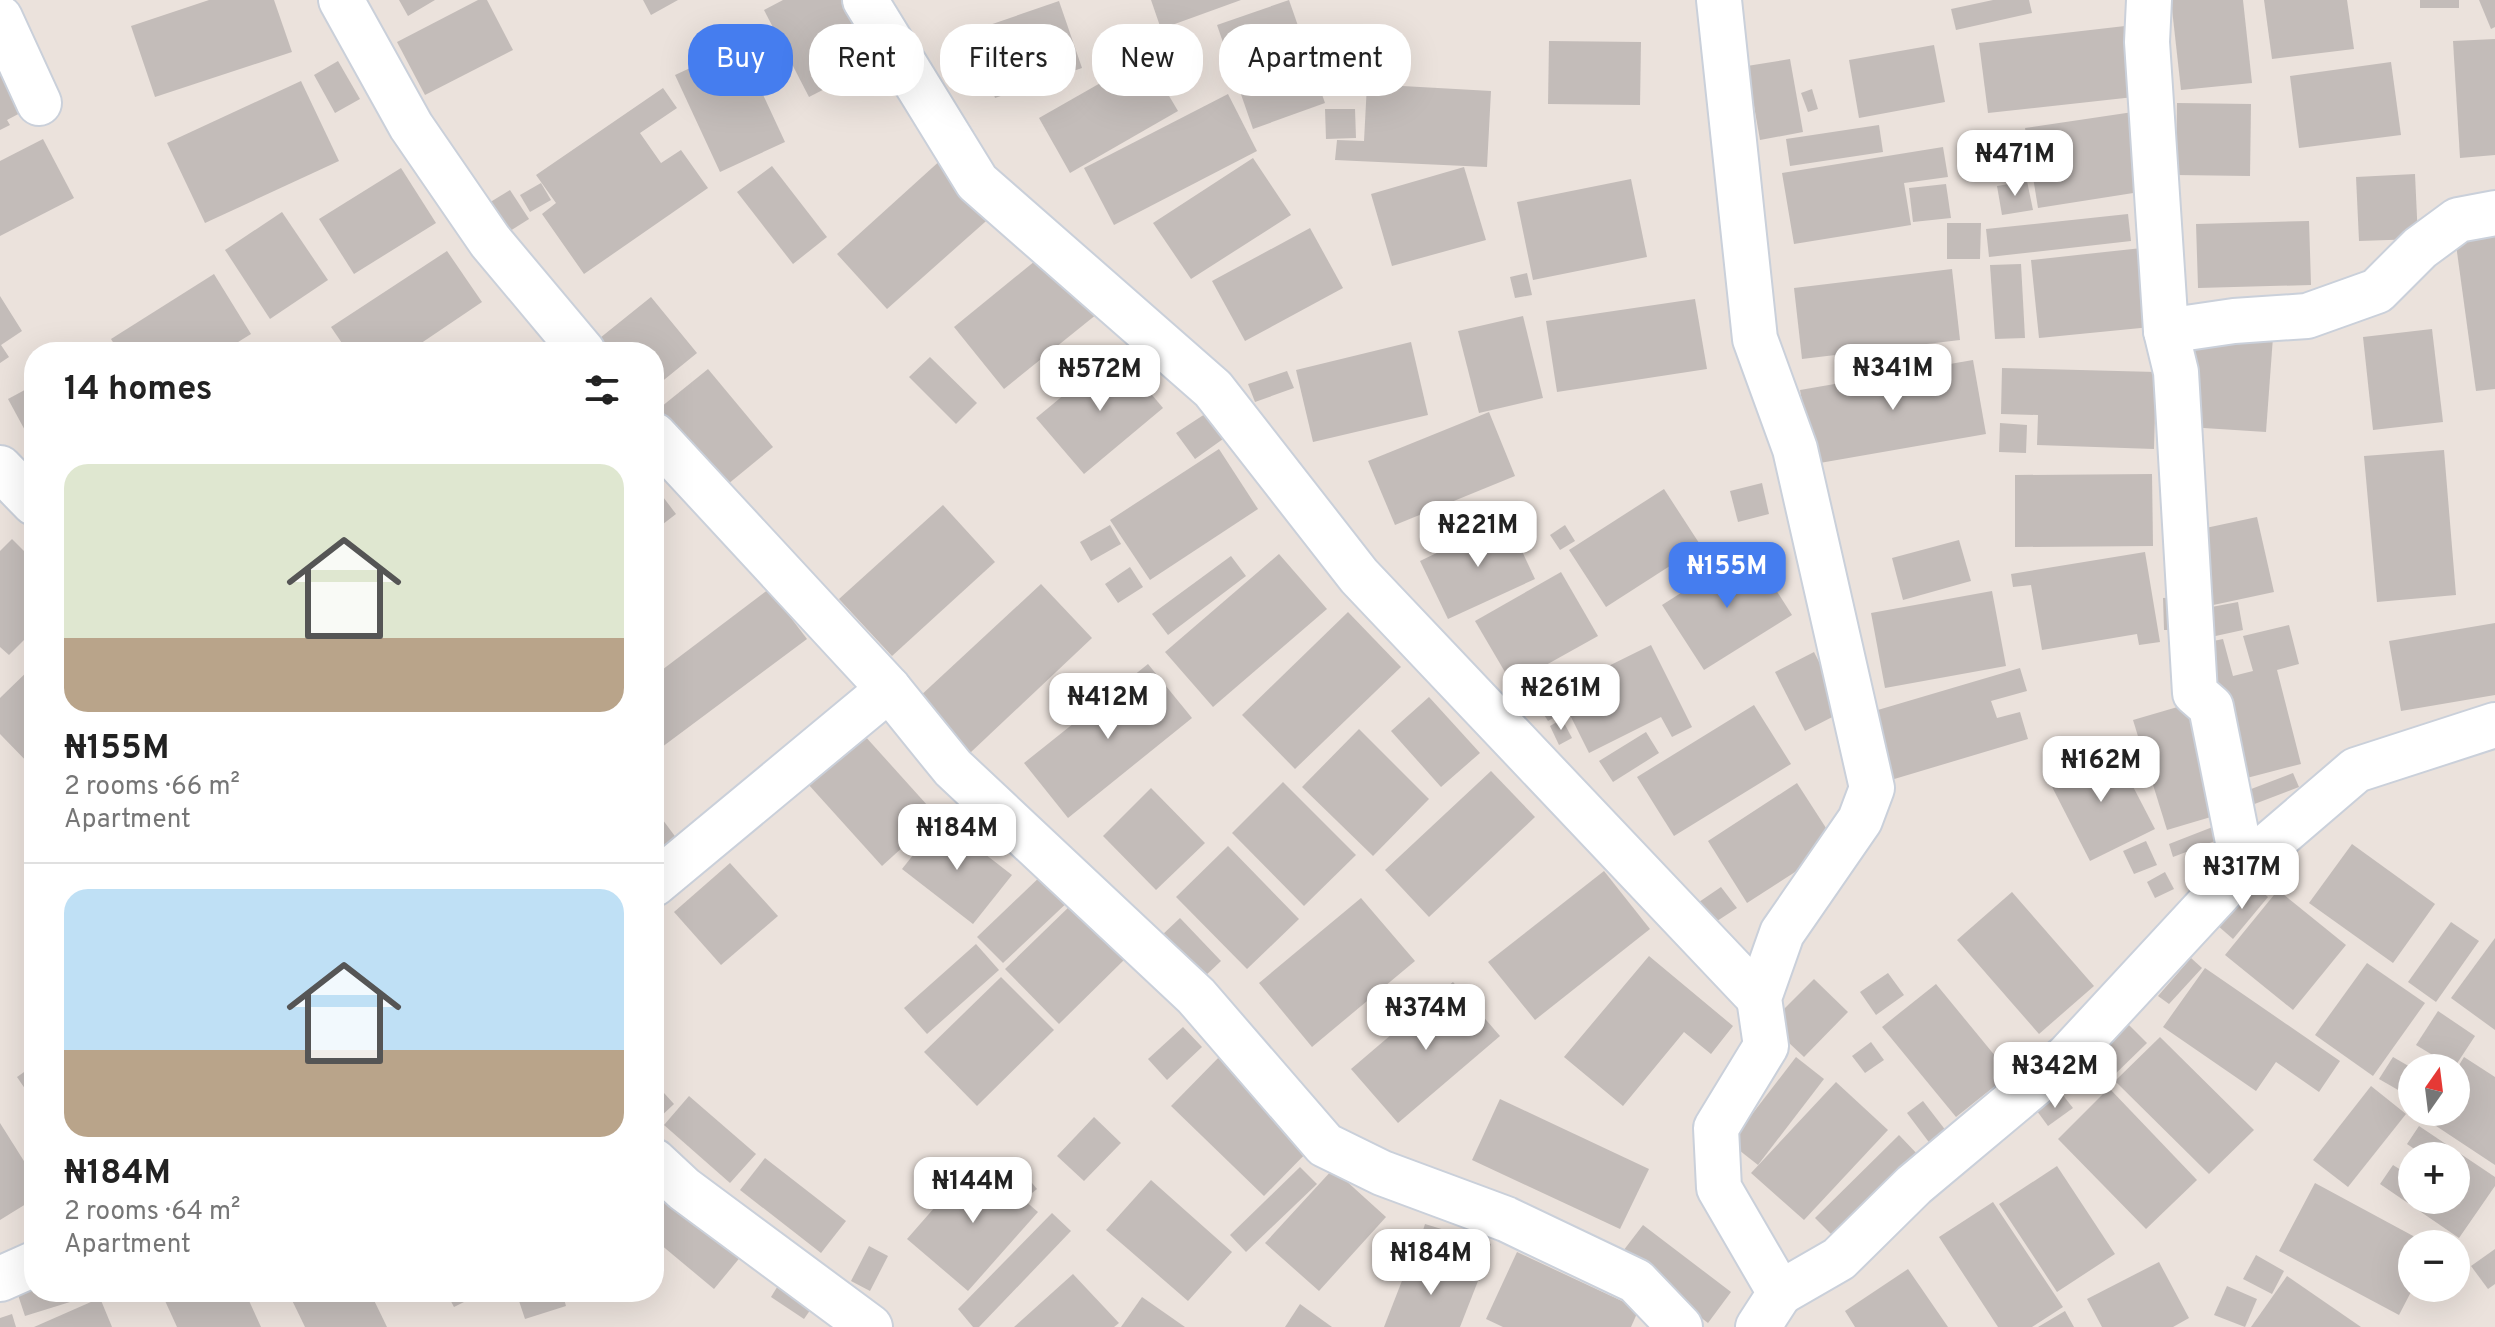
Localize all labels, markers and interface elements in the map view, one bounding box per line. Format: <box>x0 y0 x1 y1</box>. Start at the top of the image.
chip: Buy <box>688 24 793 96</box>
chip: Rent <box>809 24 924 96</box>
chip: Filters <box>940 24 1076 96</box>
chip: New <box>1092 24 1203 96</box>
chip: Apartment <box>1219 24 1411 96</box>
pin: ₦471M <box>1959 130 2071 198</box>
text: ₦471M <box>1975 139 2055 172</box>
pin: ₦341M <box>1837 344 1949 412</box>
pin: ₦572M <box>1044 345 1156 413</box>
text: ₦341M <box>1852 353 1934 386</box>
text: ₦572M <box>1058 354 1142 387</box>
icon: filters <box>580 368 624 412</box>
text: 14 homes <box>64 369 213 412</box>
pin: ₦221M <box>1422 501 1534 569</box>
text: ₦221M <box>1438 510 1518 543</box>
icon: home <box>272 516 416 660</box>
pin: ₦155M <box>1671 542 1783 610</box>
text: ₦155M <box>1687 551 1767 584</box>
pin: ₦261M <box>1505 664 1617 732</box>
pin: ₦412M <box>1052 673 1164 741</box>
text: ₦261M <box>1521 673 1601 706</box>
text: ₦412M <box>1067 682 1149 715</box>
text: ₦155M <box>64 728 169 771</box>
pin: ₦162M <box>2045 736 2157 804</box>
text: ₦162M <box>2061 745 2141 778</box>
text: 2 rooms · 66 m² <box>64 771 240 804</box>
text: Apartment <box>64 804 191 837</box>
pin: ₦184M <box>901 804 1013 872</box>
text: ₦184M <box>916 813 998 846</box>
pin: ₦317M <box>2186 843 2298 911</box>
text: ₦317M <box>2203 852 2281 885</box>
icon: home <box>272 941 416 1085</box>
pin: ₦374M <box>1370 984 1482 1052</box>
text: ₦374M <box>1385 993 1467 1026</box>
pin: ₦342M <box>1999 1042 2111 1110</box>
text: ₦342M <box>2012 1051 2098 1084</box>
north arrow <box>2398 1054 2470 1126</box>
map controls <box>2398 1054 2470 1302</box>
button: + <box>2398 1142 2470 1214</box>
text: ₦184M <box>64 1153 171 1196</box>
pin: ₦144M <box>917 1157 1029 1225</box>
text: ₦144M <box>932 1166 1014 1199</box>
text: 2 rooms · 64 m² <box>64 1196 240 1229</box>
text: Apartment <box>64 1229 191 1262</box>
pin: ₦184M <box>1375 1229 1487 1297</box>
button: − <box>2398 1230 2470 1302</box>
text: ₦184M <box>1390 1238 1472 1271</box>

